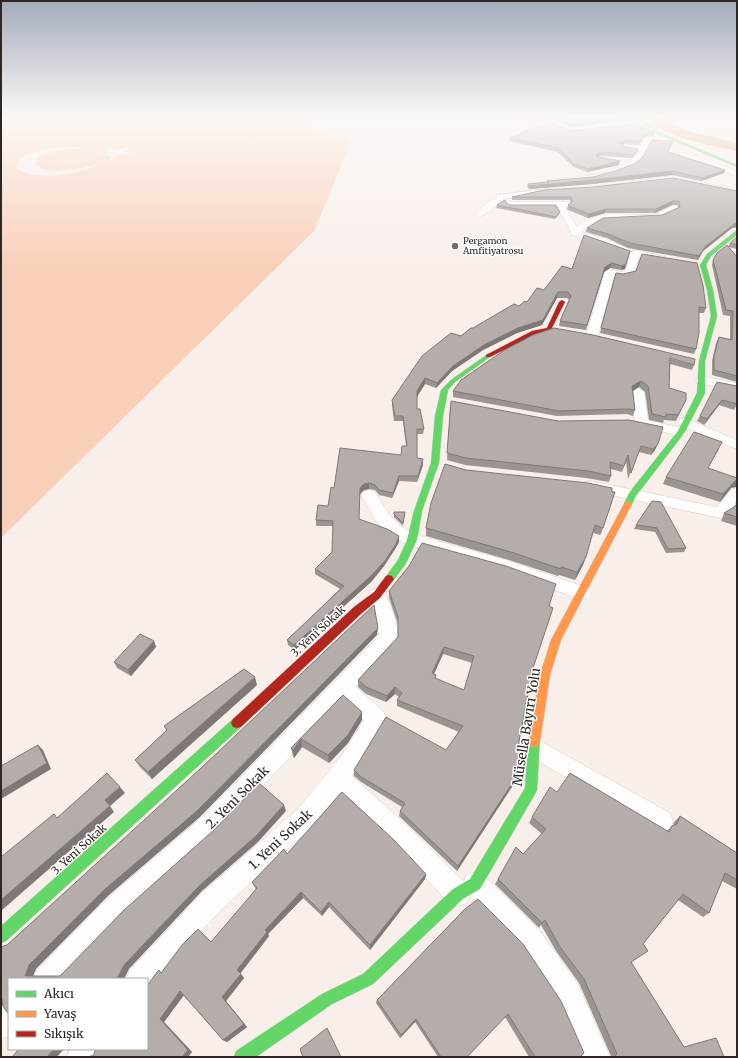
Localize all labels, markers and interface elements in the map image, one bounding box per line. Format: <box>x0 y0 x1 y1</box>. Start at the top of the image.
place label: Pergamon Amfitiyatrosu <box>462 235 524 256</box>
marker: Pergamon Amfitiyatrosu <box>450 241 460 251</box>
street label: 3. Yeni Sokak <box>288 602 348 660</box>
street label: Müsella Bayırı Yolu <box>509 667 544 787</box>
street label: 2. Yeni Sokak <box>202 762 273 833</box>
street label: 1. Yeni Sokak <box>245 805 316 873</box>
street label: 3. Yeni Sokak <box>49 821 110 877</box>
legend <box>8 978 148 1050</box>
text: Akıcı <box>43 986 74 1001</box>
text: Yavaş <box>43 1006 76 1021</box>
text: Sıkışık <box>44 1026 84 1041</box>

